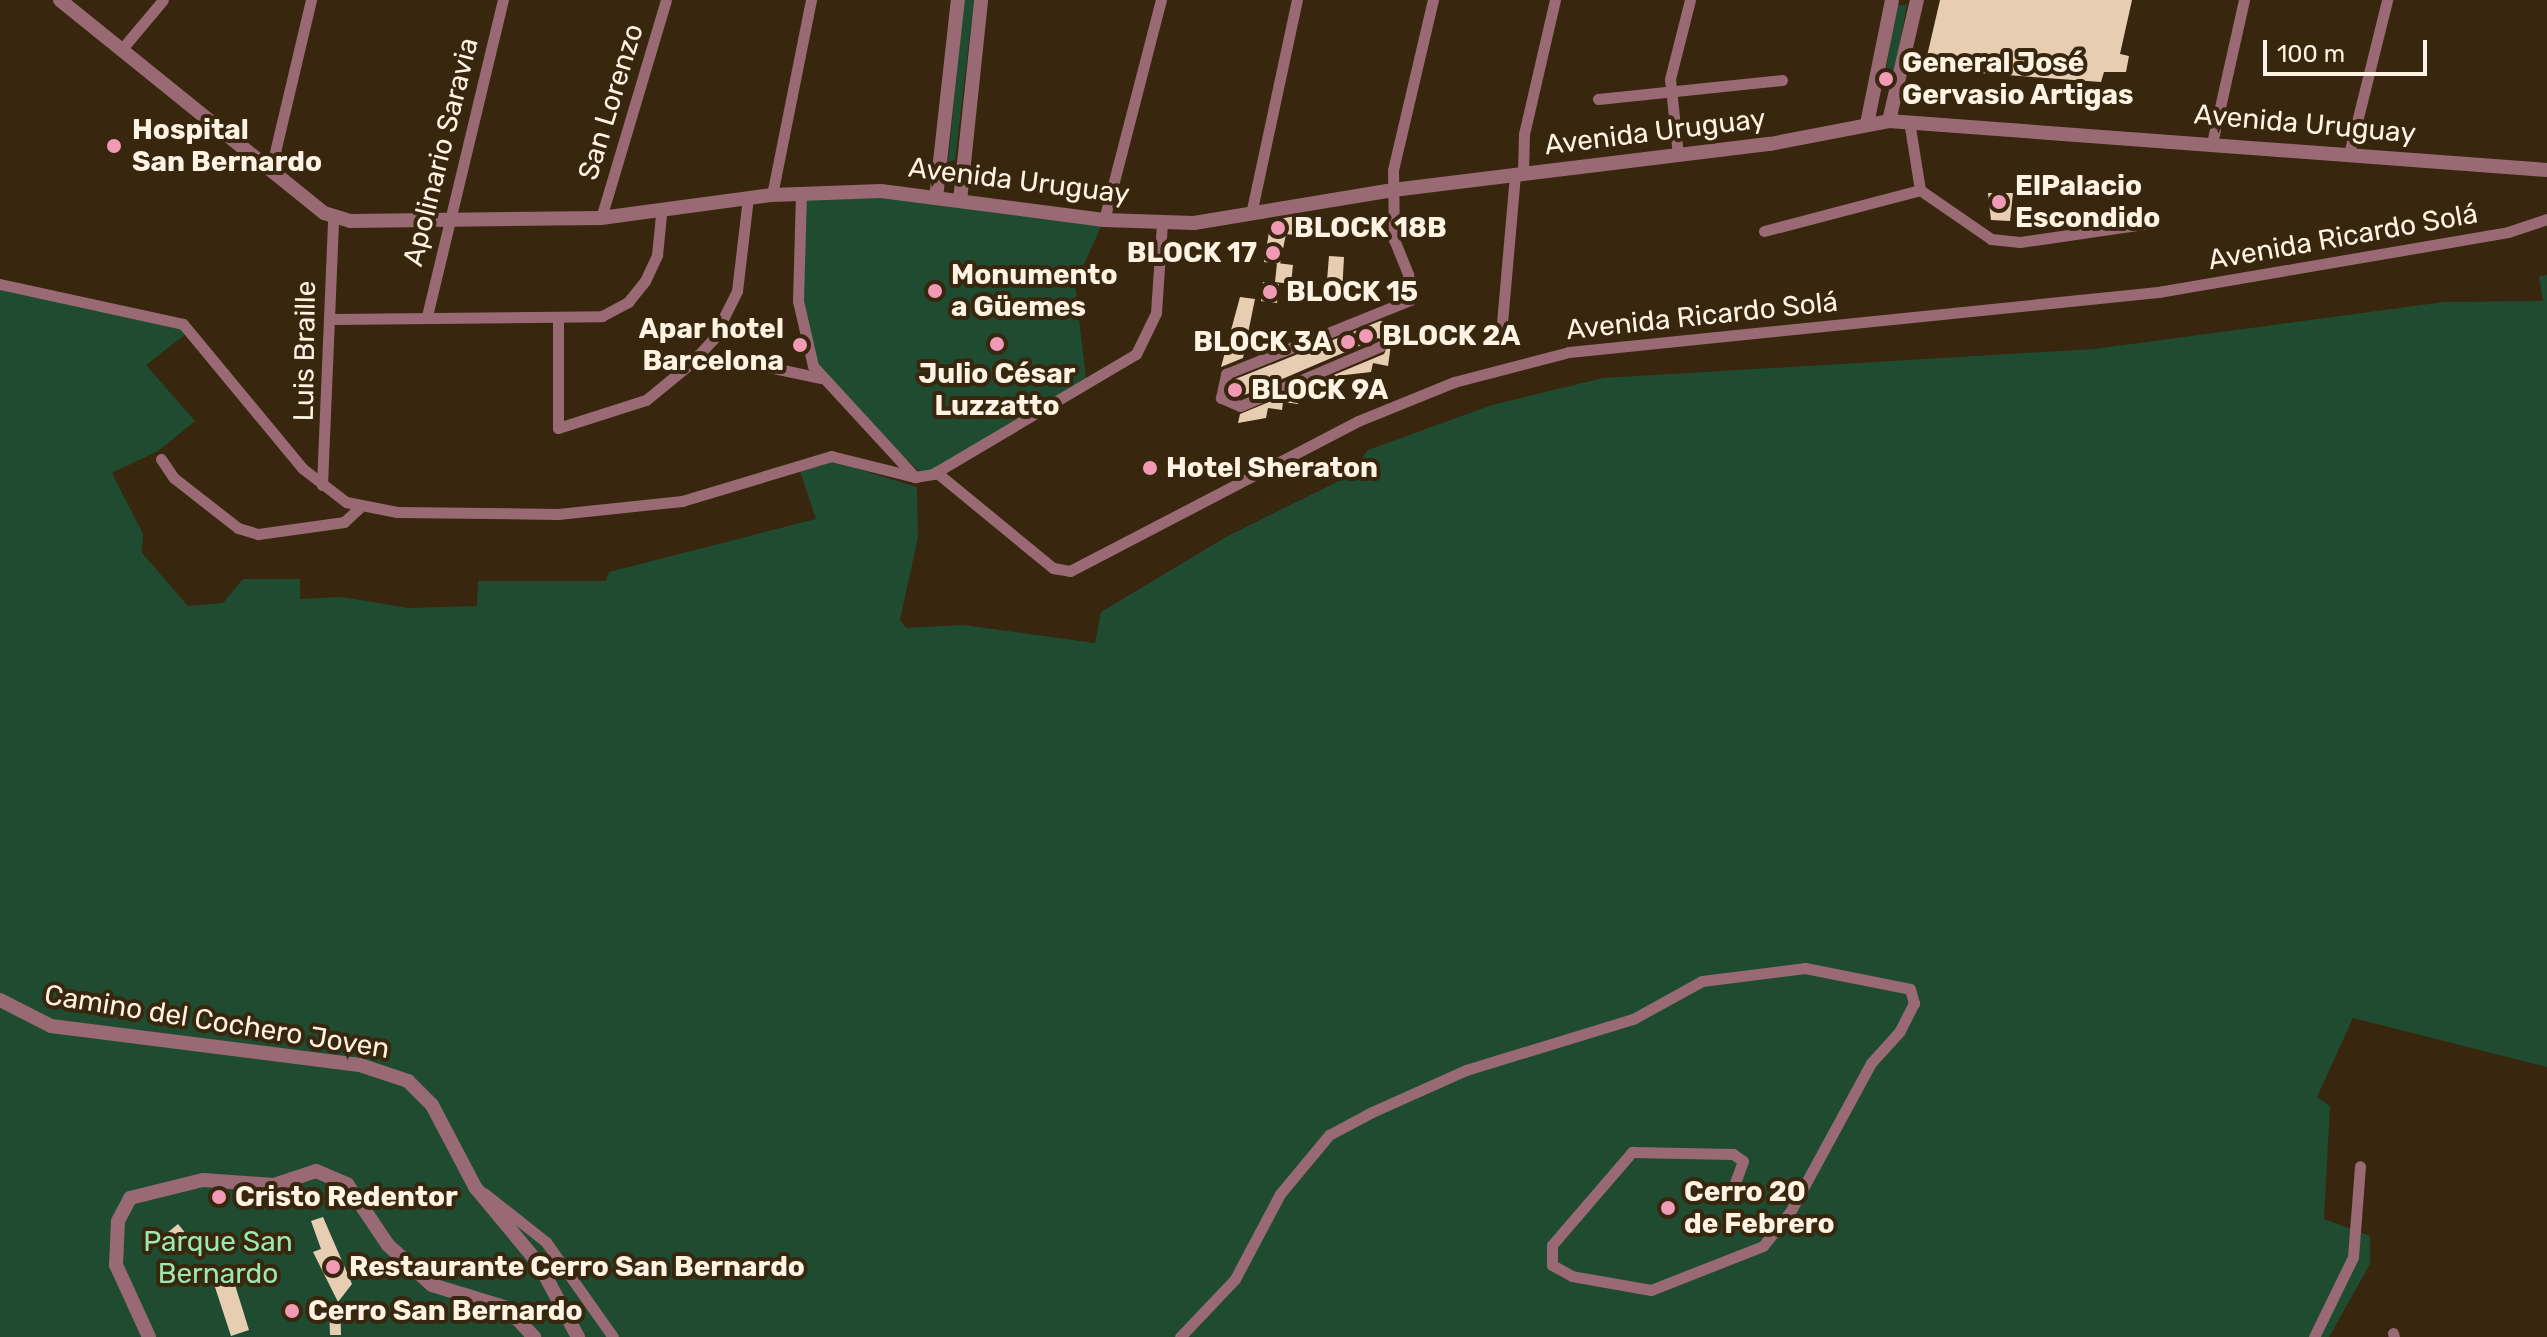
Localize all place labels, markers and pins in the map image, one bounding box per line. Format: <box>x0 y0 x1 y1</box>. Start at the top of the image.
place label: General José Gervasio Artigas <box>1902 46 2134 112</box>
marker: General José Gervasio Artigas <box>1877 70 1895 88</box>
place label: Hospital San Bernardo <box>132 113 322 179</box>
marker: Hospital San Bernardo <box>103 135 125 157</box>
place label: ElPalacio Escondido <box>2015 169 2160 235</box>
marker: ElPalacio Escondido <box>1990 193 2008 211</box>
place label: BLOCK 18B <box>1294 211 1447 245</box>
marker: BLOCK 18B <box>1269 219 1287 237</box>
place label: BLOCK 17 <box>1127 236 1257 270</box>
marker: BLOCK 17 <box>1264 244 1282 262</box>
place label: Monumento a Güemes <box>951 258 1118 324</box>
place label: BLOCK 15 <box>1286 275 1418 309</box>
marker: Monumento a Güemes <box>926 282 944 300</box>
marker: BLOCK 15 <box>1261 283 1279 301</box>
place label: Apar hotel Barcelona <box>638 312 784 378</box>
place label: BLOCK 2A <box>1382 319 1521 353</box>
place label: BLOCK 3A <box>1193 325 1332 359</box>
marker: BLOCK 2A <box>1357 327 1375 345</box>
marker: BLOCK 3A <box>1339 333 1357 351</box>
marker: Julio César Luzzatto <box>988 335 1006 353</box>
marker: Apar hotel Barcelona <box>791 336 809 354</box>
place label: Julio César Luzzatto <box>919 357 1075 423</box>
place label: BLOCK 9A <box>1251 373 1388 407</box>
marker: BLOCK 9A <box>1226 381 1244 399</box>
place label: Hotel Sheraton <box>1166 451 1378 485</box>
marker: Hotel Sheraton <box>1141 459 1159 477</box>
place label: Cerro 20 de Febrero <box>1684 1175 1835 1241</box>
place label: Cristo Redentor <box>235 1180 458 1214</box>
marker: Cristo Redentor <box>210 1188 228 1206</box>
marker: Cerro 20 de Febrero <box>1659 1199 1677 1217</box>
place label: Restaurante Cerro San Bernardo <box>349 1250 805 1284</box>
marker: Restaurante Cerro San Bernardo <box>324 1258 342 1276</box>
place label: Cerro San Bernardo <box>308 1294 583 1328</box>
marker: Cerro San Bernardo <box>283 1302 301 1320</box>

